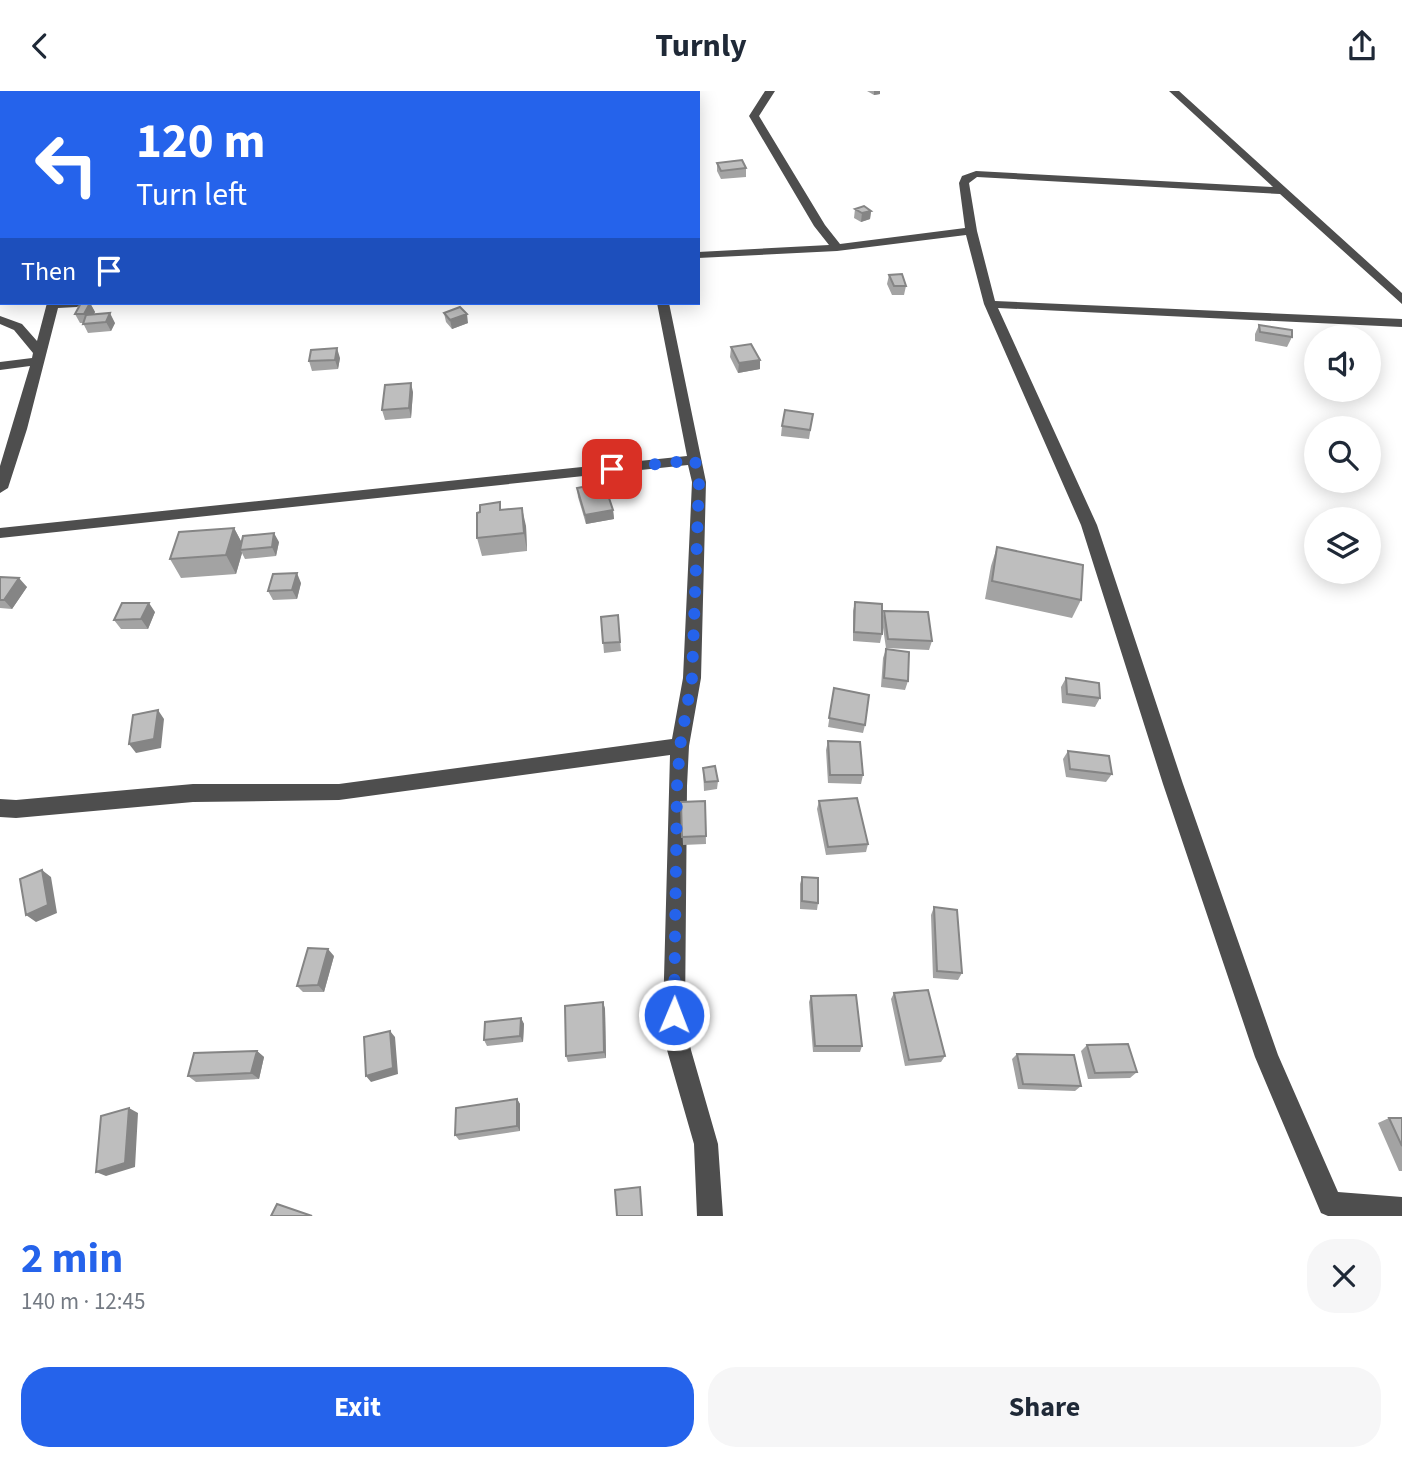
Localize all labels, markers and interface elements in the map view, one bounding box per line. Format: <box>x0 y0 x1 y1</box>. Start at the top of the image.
text: Turnly <box>655 23 747 69</box>
icon: back <box>21 27 59 65</box>
icon: share <box>1343 27 1381 65</box>
text: 120 m <box>136 107 265 177</box>
icon: left <box>21 119 112 210</box>
text: Turn left <box>136 172 247 218</box>
icon: arrive <box>90 252 128 290</box>
text: Then <box>21 253 76 290</box>
map controls <box>1304 325 1381 584</box>
button: sound <box>1304 325 1381 402</box>
button: search <box>1304 416 1381 493</box>
pin <box>582 439 642 499</box>
icon: arrive <box>593 450 631 488</box>
button: layers <box>1304 507 1381 584</box>
position arrow <box>637 978 711 1052</box>
text: 2 min <box>21 1229 123 1289</box>
button: close <box>1307 1239 1381 1313</box>
text: 140 m · 12:45 <box>21 1285 145 1318</box>
button: Exit <box>21 1367 694 1447</box>
button: Share <box>708 1367 1381 1447</box>

